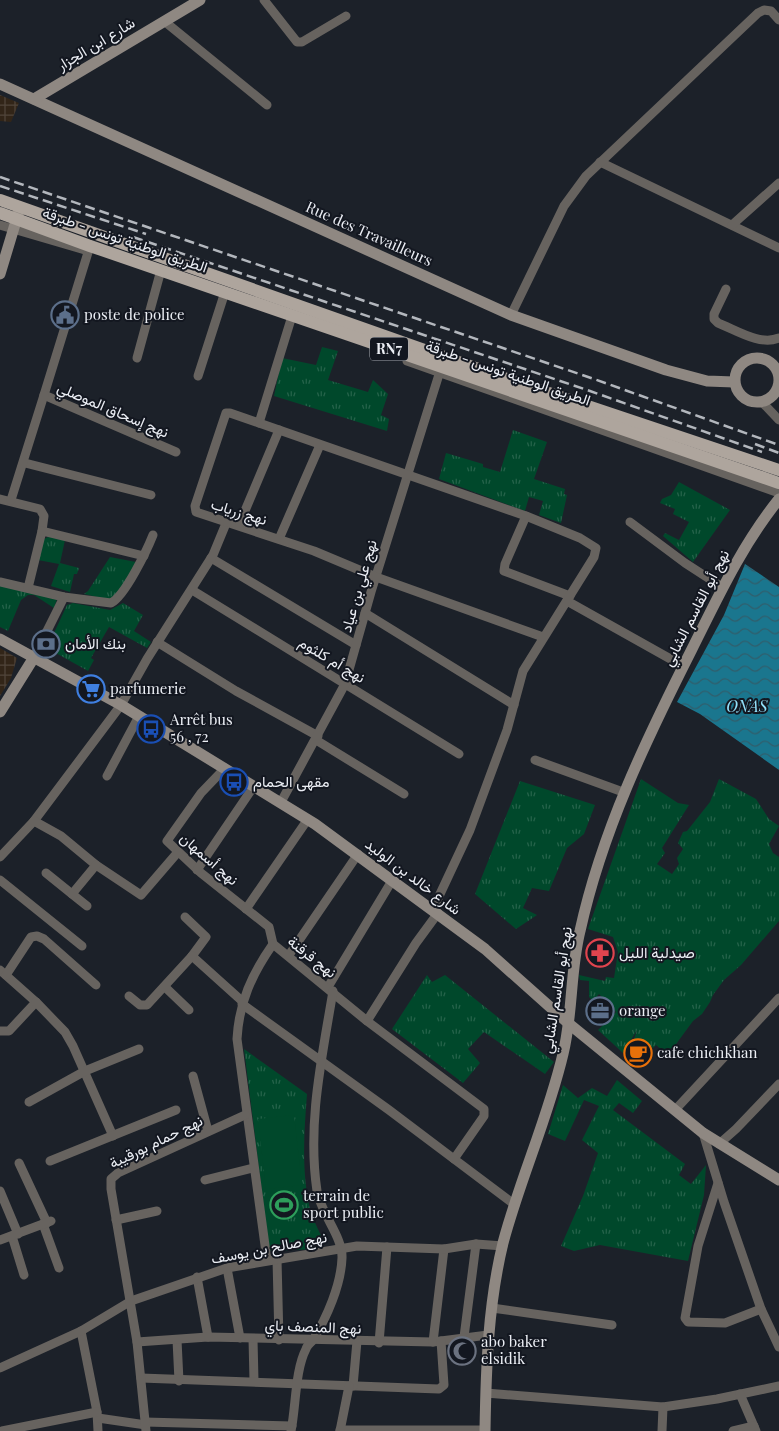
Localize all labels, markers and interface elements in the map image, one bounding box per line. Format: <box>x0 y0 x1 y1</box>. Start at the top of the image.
street label: شارع ابن الجزار <box>52 12 139 77</box>
street label: Rue des Travailleurs <box>303 196 436 270</box>
street label: الطريق الوطنية تونس - طبرقة <box>40 201 211 278</box>
public building icon: poste de police <box>50 300 80 330</box>
place label: poste de police <box>84 304 185 324</box>
street label: الطريق الوطنية تونس - طبرقة <box>423 334 594 411</box>
road number: RN7 <box>370 338 408 360</box>
street label: نهج إسحاق الموصلي <box>53 377 172 445</box>
street label: نهج زرياب <box>208 493 270 531</box>
street label: نهج علي بن عياد <box>335 537 385 635</box>
street label: نهج أبو القاسم الشابي <box>657 546 737 671</box>
bank icon: بنك الأمان <box>31 629 61 659</box>
street label: نهج أم كلثوم <box>294 631 370 689</box>
place label: بنك الأمان <box>65 633 126 653</box>
supermarket icon: parfumerie <box>76 674 106 704</box>
place label: parfumerie <box>110 678 186 698</box>
water label: ONAS <box>726 695 769 716</box>
place label: Arrêt bus 56 , 72 <box>169 709 233 746</box>
bus stop icon: Arrêt bus 56 , 72 <box>136 714 166 744</box>
bus stop icon: مقهى الحمام <box>219 767 249 797</box>
place label: مقهى الحمام <box>253 771 329 792</box>
street label: نهج أسمهان <box>175 827 243 891</box>
street label: شارع خالد بن الوليد <box>360 834 466 921</box>
street label: نهج أبو القاسم الشابي <box>536 925 580 1055</box>
street label: نهج قرقنة <box>283 931 341 983</box>
pharmacy icon: صيدلية الليل <box>585 938 615 968</box>
place label: صيدلية الليل <box>619 942 695 962</box>
office icon: orange <box>585 996 615 1026</box>
place label: orange <box>619 1000 666 1020</box>
cafe icon: cafe chichkhan <box>623 1038 653 1068</box>
place label: cafe chichkhan <box>657 1042 758 1062</box>
street label: نهج حمام بورقيبة <box>106 1110 206 1174</box>
place label: terrain de sport public <box>303 1185 384 1222</box>
sports icon: terrain de sport public <box>269 1190 299 1220</box>
street label: نهج صالح بن يوسف <box>209 1226 329 1270</box>
street label: نهج المنصف باي <box>264 1314 362 1342</box>
place label: abo baker elsidik <box>481 1331 547 1368</box>
mosque icon: abo baker elsidik <box>447 1336 477 1366</box>

